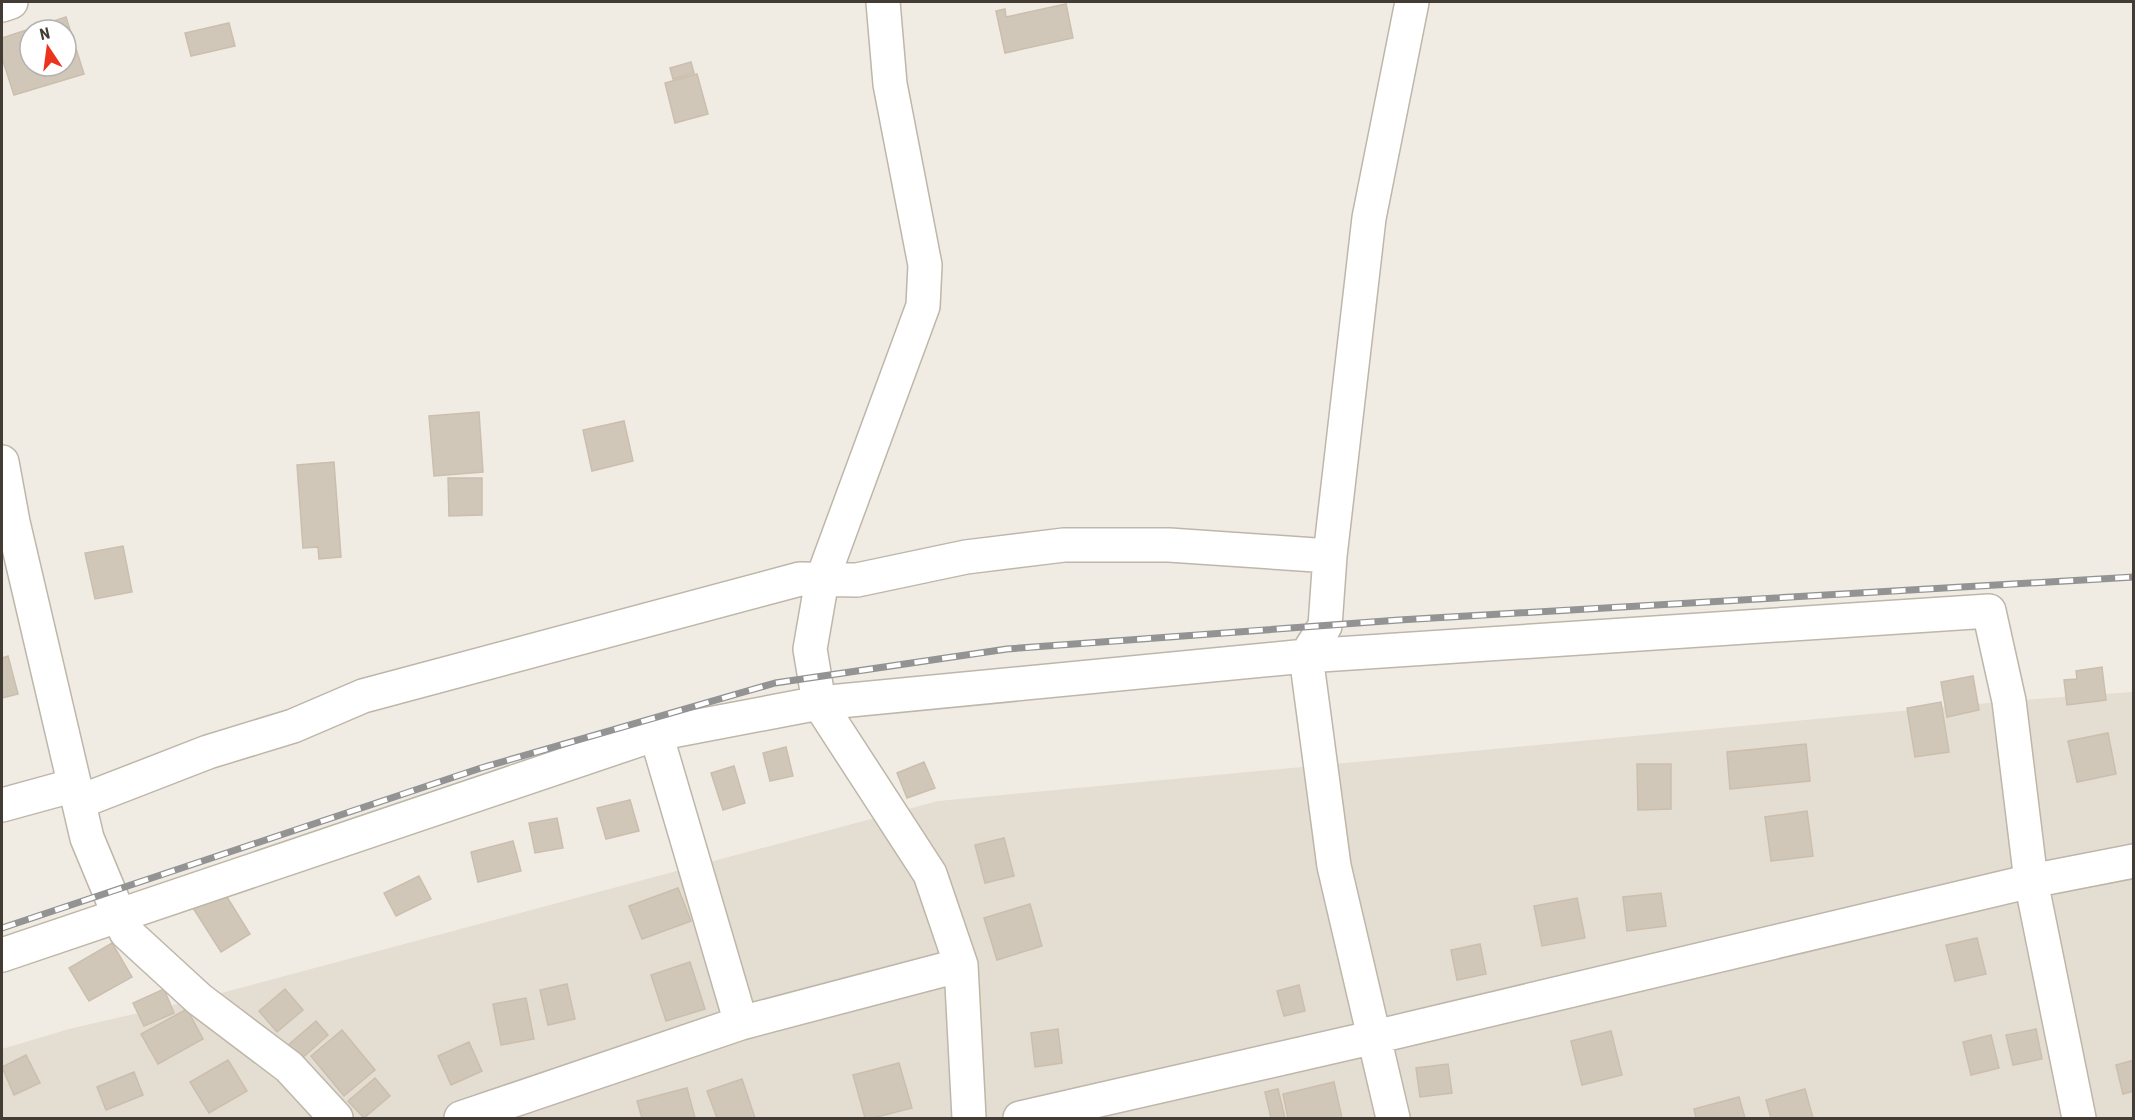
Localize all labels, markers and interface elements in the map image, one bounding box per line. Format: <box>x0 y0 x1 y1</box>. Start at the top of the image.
north arrow <box>18 18 78 78</box>
text: N <box>38 24 52 44</box>

